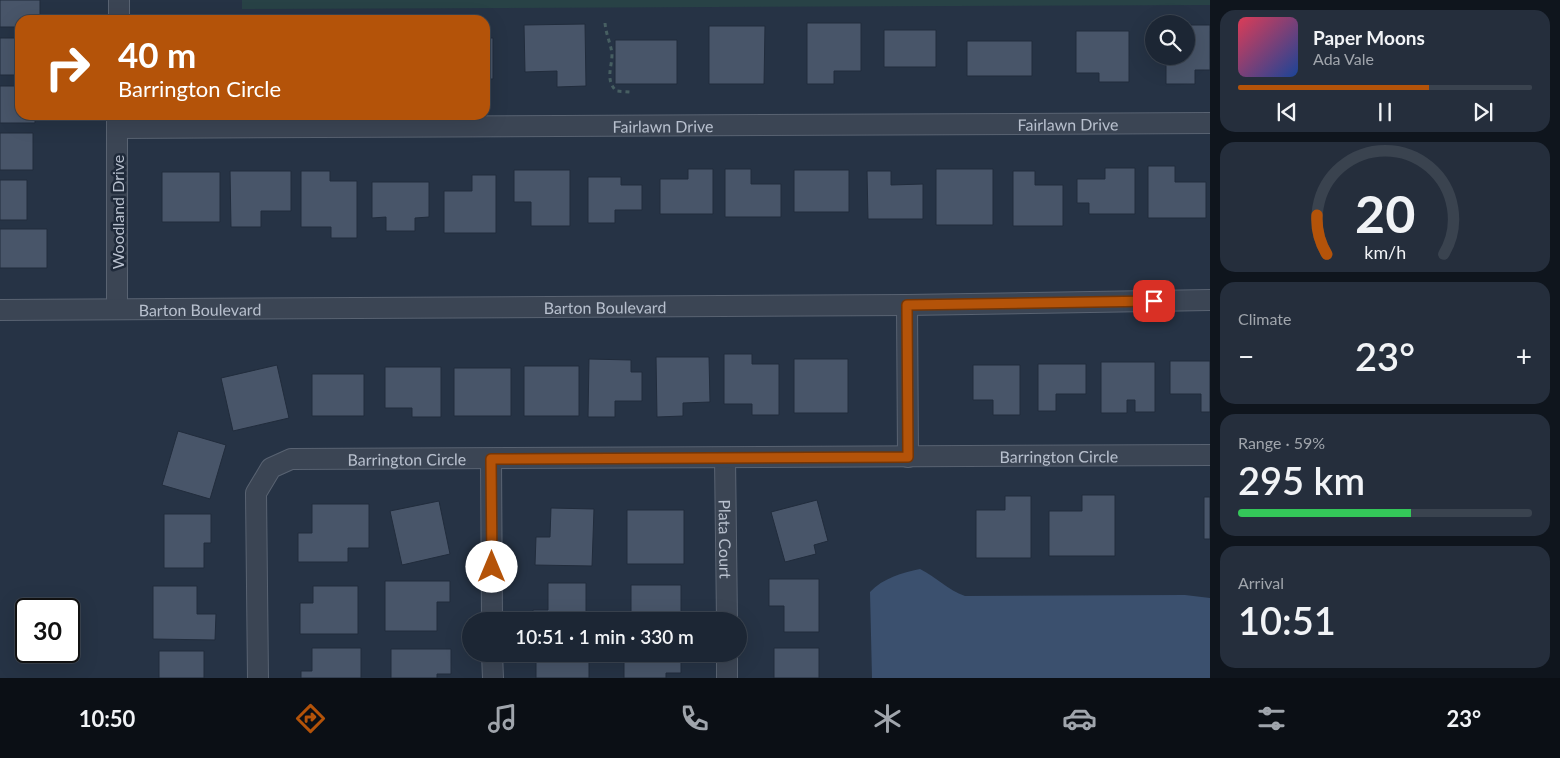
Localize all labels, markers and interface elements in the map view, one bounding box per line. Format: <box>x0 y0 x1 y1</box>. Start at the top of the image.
map controls <box>1145 15 1195 65</box>
button: search <box>1145 15 1195 65</box>
text: Paper Moons <box>1313 26 1425 49</box>
text: 40 m <box>118 33 196 75</box>
icon: right <box>35 35 100 100</box>
text: Ada Vale <box>1313 49 1374 68</box>
text: Barrington Circle <box>118 75 281 102</box>
icon: previous <box>1273 98 1301 126</box>
icon: pause <box>1371 98 1399 126</box>
icon: next <box>1469 98 1497 126</box>
street label: Fairlawn Drive <box>1017 114 1119 133</box>
street label: Fairlawn Drive <box>612 116 714 135</box>
street label: Woodland Drive <box>108 155 127 269</box>
text: 20 <box>1355 182 1415 244</box>
text: km/h <box>1364 241 1406 263</box>
pin <box>1133 280 1175 322</box>
icon: arrive <box>1140 287 1168 315</box>
street label: Barton Boulevard <box>544 297 666 317</box>
street label: Barton Boulevard <box>139 299 261 319</box>
text: Climate <box>1238 309 1291 328</box>
text: 23° <box>1355 333 1415 379</box>
text: − <box>1238 339 1254 373</box>
text: + <box>1516 339 1532 373</box>
text: Range · 59% <box>1238 433 1325 452</box>
street label: Barrington Circle <box>1000 446 1118 465</box>
street label: Barrington Circle <box>348 449 466 468</box>
text: 295 km <box>1238 457 1365 503</box>
street label: Plata Court <box>716 499 736 579</box>
position arrow <box>465 540 517 592</box>
text: Arrival <box>1238 573 1284 592</box>
text: 10:51 <box>1238 597 1336 643</box>
speed limit sign: 30 <box>15 598 80 663</box>
text: 10:51 · 1 min · 330 m <box>515 625 694 648</box>
icon: directions <box>293 701 328 736</box>
icon: music <box>485 701 520 736</box>
icon: phone <box>677 701 712 736</box>
icon: climate <box>870 701 905 736</box>
icon: car <box>1062 701 1097 736</box>
icon: filters <box>1254 701 1289 736</box>
text: 10:50 <box>79 705 135 732</box>
text: 23° <box>1447 705 1481 732</box>

